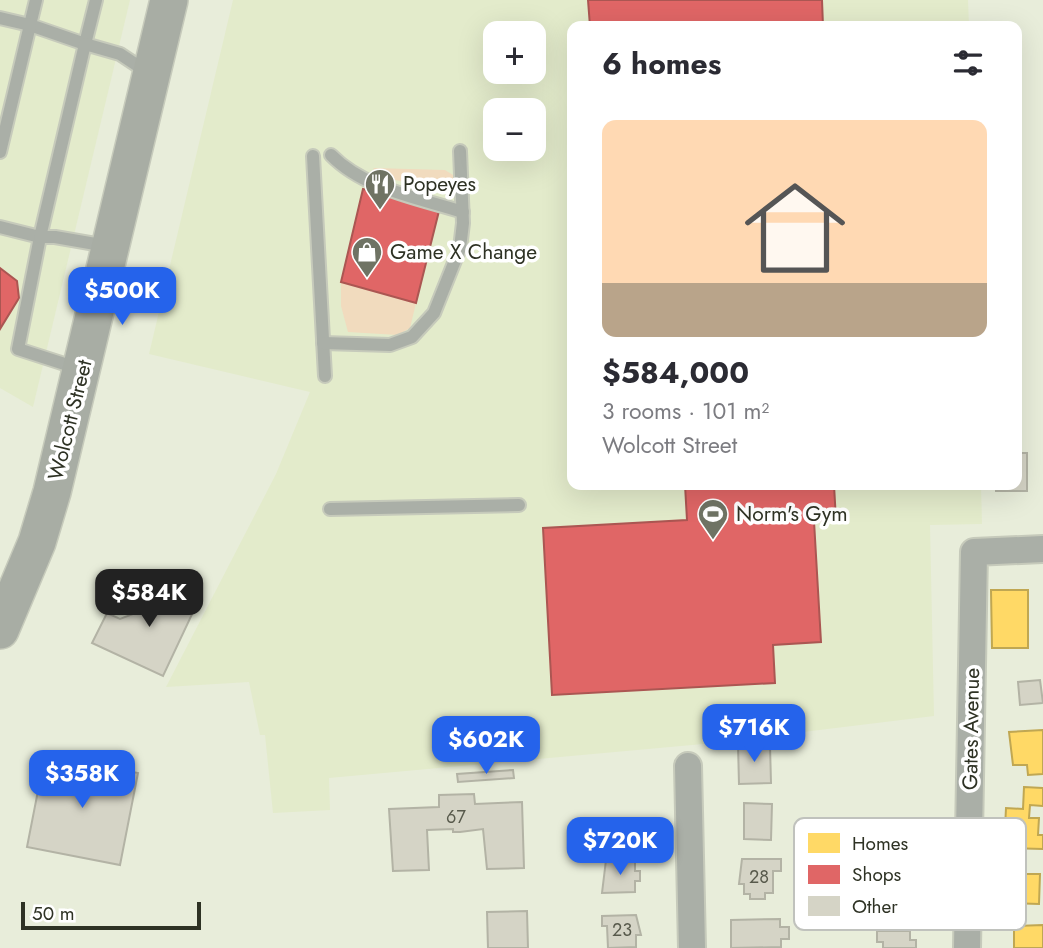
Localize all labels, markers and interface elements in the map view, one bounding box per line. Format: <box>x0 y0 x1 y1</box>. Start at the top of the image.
map controls <box>483 21 546 161</box>
button: + <box>483 21 546 84</box>
text: 6 homes <box>602 42 721 85</box>
icon: filters <box>949 44 987 82</box>
button: − <box>483 98 546 161</box>
icon: home <box>732 165 858 291</box>
restaurant icon: Popeyes <box>363 167 397 211</box>
place label: Popeyes <box>403 169 476 199</box>
shop icon: Game X Change <box>350 235 384 279</box>
place label: Game X Change <box>390 237 537 267</box>
pin: $500K <box>73 268 171 327</box>
text: $500K <box>84 273 160 307</box>
text: $584,000 <box>602 351 749 394</box>
street label: Wolcott Street <box>41 357 99 483</box>
text: 3 rooms · 101 m² <box>602 394 769 428</box>
text: Wolcott Street <box>602 428 737 462</box>
sports icon: Norm's Gym <box>696 497 730 541</box>
place label: Norm's Gym <box>736 499 848 529</box>
pin: $584K <box>100 570 198 629</box>
text: $584K <box>111 575 187 609</box>
street label: Gates Avenue <box>955 667 987 790</box>
pin: $716K <box>705 704 803 764</box>
text: $716K <box>718 710 790 744</box>
pin: $602K <box>437 716 535 776</box>
text: $602K <box>448 722 524 756</box>
pin: $358K <box>33 750 131 810</box>
text: $358K <box>45 756 119 790</box>
house number: 67 <box>446 804 466 830</box>
pin: $720K <box>571 818 669 877</box>
legend <box>794 818 1026 930</box>
text: $720K <box>583 823 657 857</box>
text: Homes <box>852 830 909 857</box>
text: Shops <box>852 861 902 888</box>
house number: 28 <box>749 864 769 890</box>
text: Other <box>852 893 898 920</box>
scale bar <box>21 899 201 931</box>
text: 50 m <box>32 900 75 927</box>
house number: 23 <box>612 917 632 943</box>

